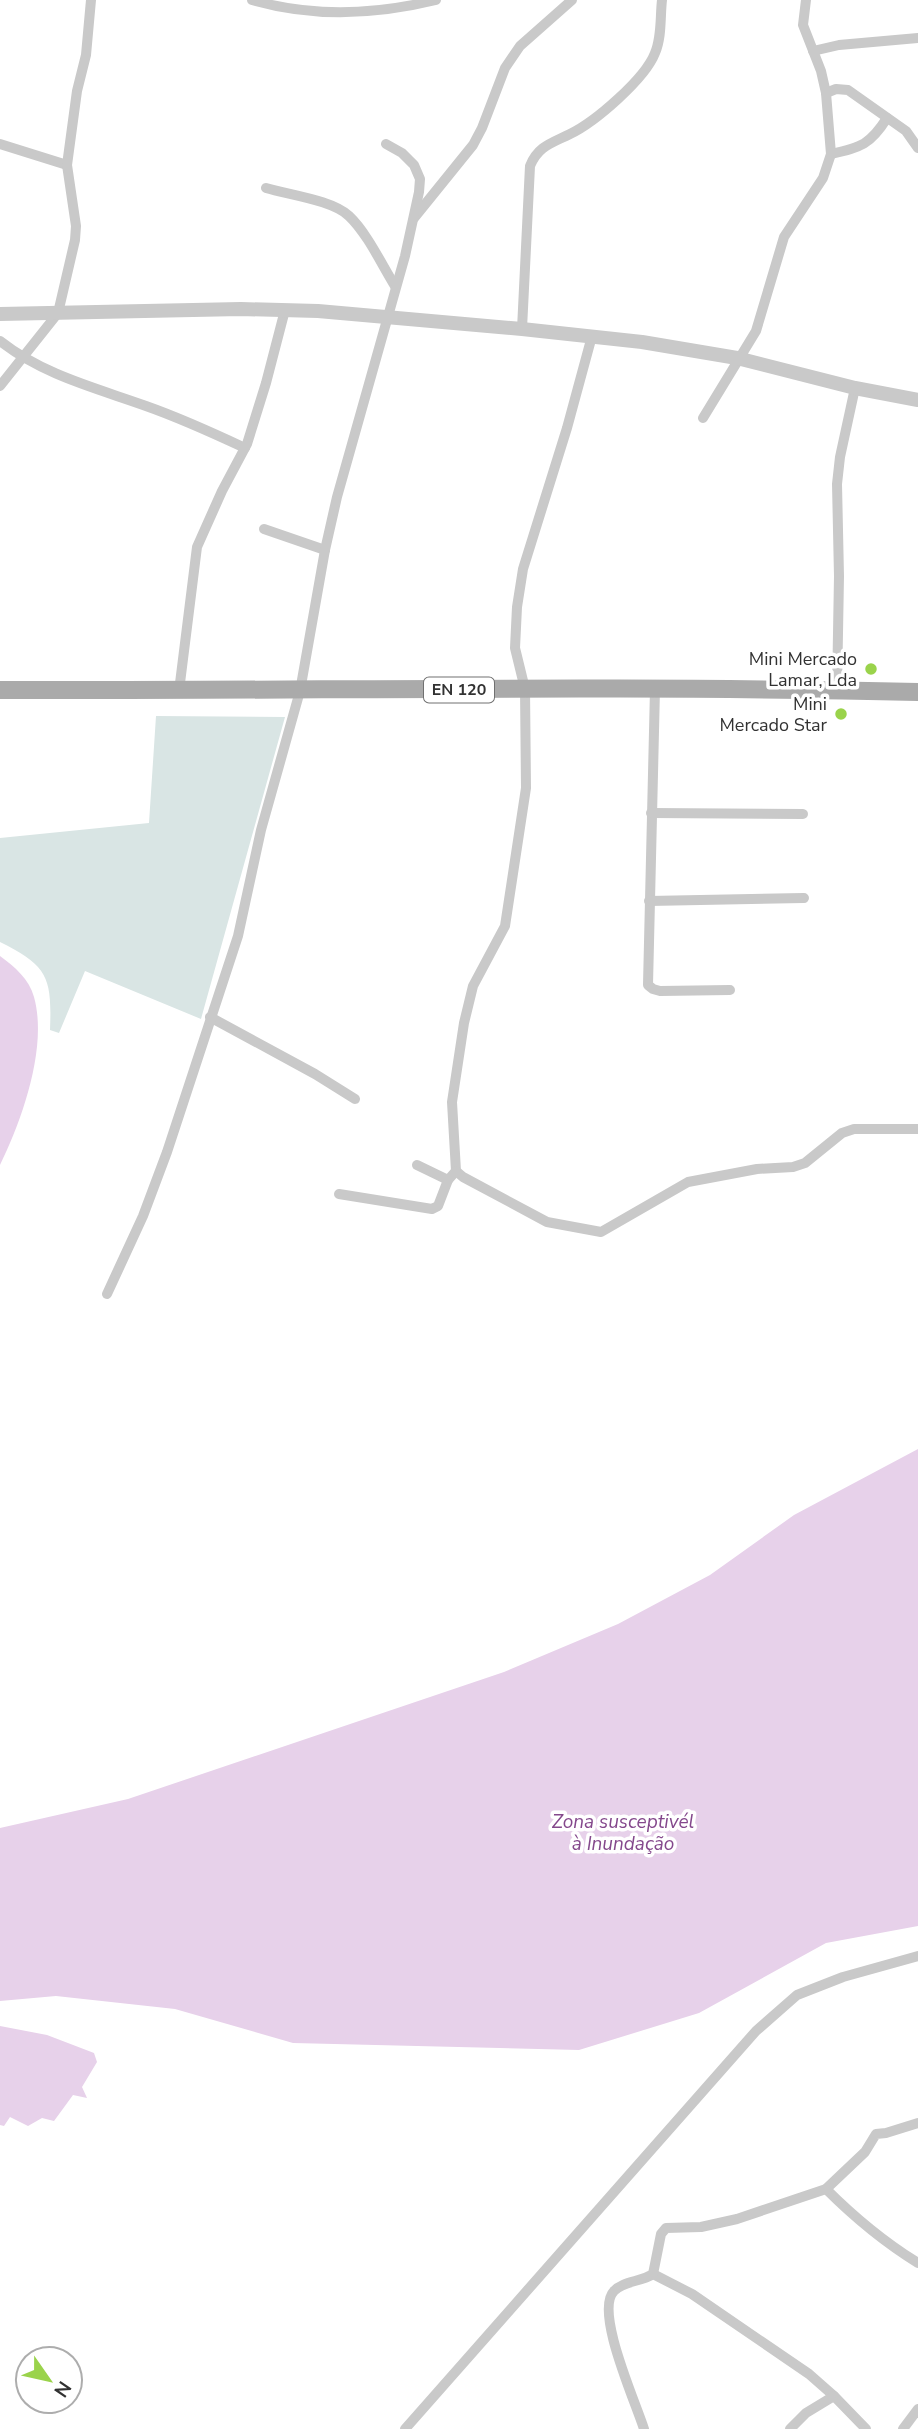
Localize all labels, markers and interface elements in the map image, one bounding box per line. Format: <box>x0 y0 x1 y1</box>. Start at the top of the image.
place label: Mini Mercado Lamar, Lda <box>749 647 857 692</box>
marker: Mini Mercado Lamar, Lda <box>863 661 879 677</box>
road number: EN 120 <box>424 678 494 702</box>
place label: Mini Mercado Star <box>719 692 828 737</box>
marker: Mini Mercado Star <box>833 706 849 722</box>
water label: Zona susceptivél à Inundação <box>552 1809 694 1857</box>
north arrow <box>14 2345 84 2415</box>
text: N <box>48 2376 77 2402</box>

